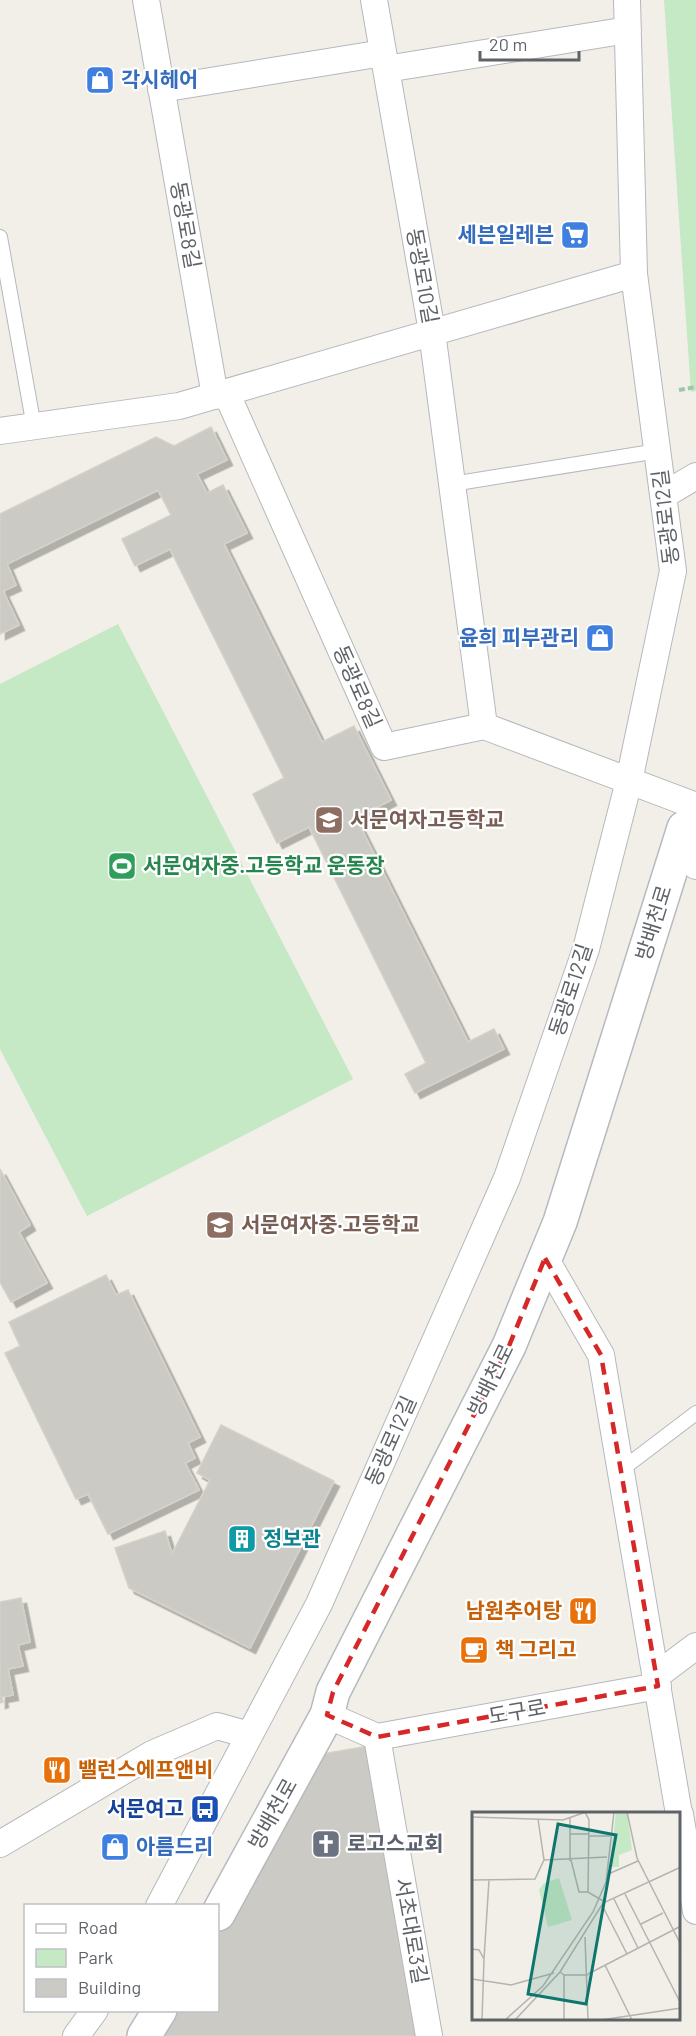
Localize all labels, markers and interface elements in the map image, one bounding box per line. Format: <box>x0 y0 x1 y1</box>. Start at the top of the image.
scale bar <box>480 24 579 62</box>
text: 20 m <box>489 33 527 55</box>
shop icon: 각시헤어 <box>84 64 116 96</box>
place label: 각시헤어 <box>121 66 198 91</box>
street label: 동광로8길 <box>167 179 206 270</box>
supermarket icon: 세븐일레븐 <box>559 219 591 251</box>
place label: 세븐일레븐 <box>457 221 554 246</box>
street label: 동광로10길 <box>403 226 444 325</box>
street label: 동광로12길 <box>646 468 683 566</box>
shop icon: 윤희 피부관리 <box>584 622 616 654</box>
place label: 윤희 피부관리 <box>459 624 579 649</box>
street label: 동광로8길 <box>329 641 388 732</box>
school or university icon: 서문여자고등학교 <box>313 804 345 836</box>
place label: 서문여자고등학교 <box>350 806 505 831</box>
sports icon: 서문여자중.고등학교 운동장 <box>106 850 138 882</box>
place label: 서문여자중.고등학교 운동장 <box>143 852 385 877</box>
street label: 방배천로 <box>629 882 676 963</box>
street label: 동광로12길 <box>543 940 596 1039</box>
school or university icon: 서문여자중·고등학교 <box>204 1209 236 1241</box>
place label: 서문여자중·고등학교 <box>241 1211 420 1236</box>
street label: 방배천로 <box>461 1339 518 1420</box>
street label: 동광로12길 <box>359 1392 421 1489</box>
building icon: 정보관 <box>226 1523 258 1555</box>
place label: 정보관 <box>263 1525 321 1550</box>
restaurant icon: 남원추어탕 <box>567 1595 599 1627</box>
place label: 남원추어탕 <box>465 1597 562 1622</box>
cafe icon: 책 그리고 <box>458 1634 490 1666</box>
place label: 책 그리고 <box>495 1636 576 1661</box>
street label: 도구로 <box>486 1693 547 1728</box>
restaurant icon: 밸런스에프앤비 <box>41 1754 73 1786</box>
place label: 밸런스에프앤비 <box>78 1756 213 1781</box>
street label: 방배천로 <box>242 1773 301 1853</box>
bus stop icon: 서문여고 <box>189 1793 221 1825</box>
place label: 서문여고 <box>107 1795 184 1820</box>
inset map <box>472 1812 681 2021</box>
church icon: 로고스교회 <box>310 1828 342 1860</box>
place label: 로고스교회 <box>347 1830 444 1855</box>
shop icon: 아름드리 <box>99 1831 131 1863</box>
place label: 아름드리 <box>136 1833 213 1858</box>
street label: 서초대로3길 <box>391 1876 434 1986</box>
legend <box>24 1904 219 2012</box>
text: Road <box>78 1916 118 1938</box>
text: Park <box>78 1946 113 1968</box>
text: Building <box>78 1976 141 1998</box>

